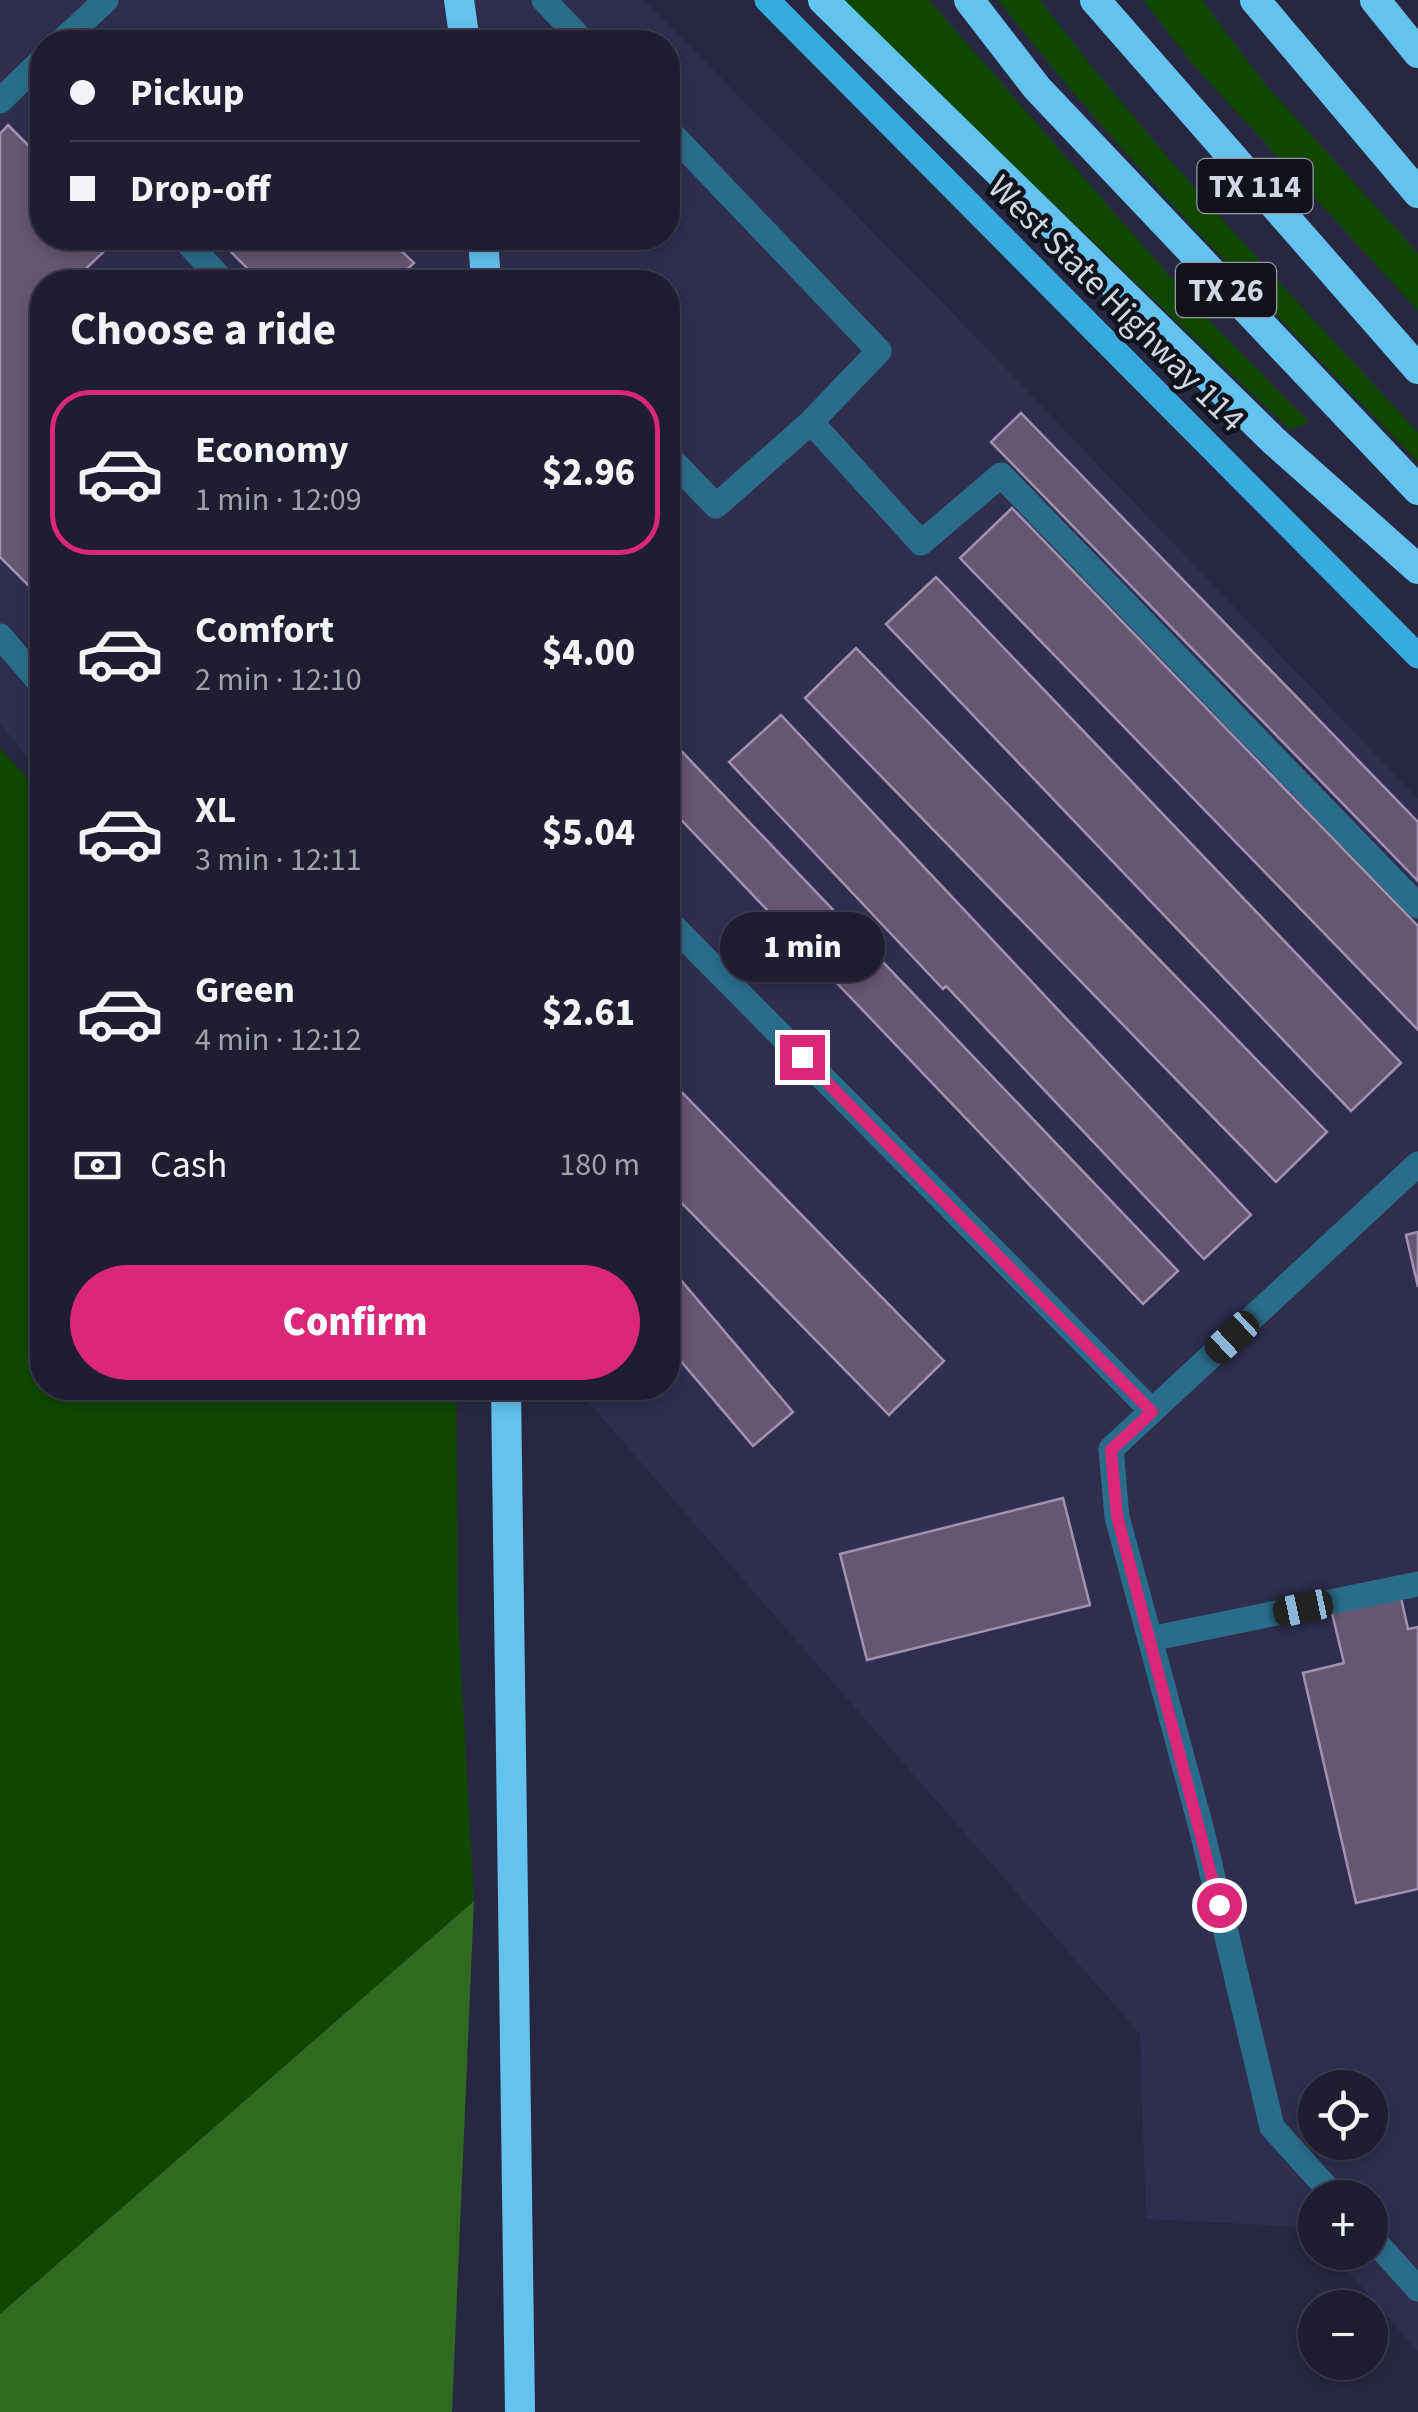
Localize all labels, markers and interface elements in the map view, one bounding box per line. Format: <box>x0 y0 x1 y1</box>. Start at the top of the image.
text: Pickup <box>130 66 244 120</box>
road number: TX 114 <box>1198 159 1312 213</box>
text: Drop-off <box>130 162 270 216</box>
street label: West State Highway 114 <box>976 164 1256 444</box>
road number: TX 26 <box>1176 263 1276 317</box>
text: Choose a ride <box>70 298 336 362</box>
text: Economy <box>195 423 348 477</box>
icon: car <box>75 428 165 518</box>
text: $2.96 <box>542 446 635 500</box>
text: 1 min · 12:09 <box>195 477 362 523</box>
text: Comfort <box>195 603 334 657</box>
icon: car <box>75 608 165 698</box>
text: $4.00 <box>542 626 635 680</box>
text: 2 min · 12:10 <box>195 657 362 703</box>
text: XL <box>195 783 236 837</box>
icon: car <box>75 788 165 878</box>
text: $5.04 <box>542 806 635 860</box>
text: 3 min · 12:11 <box>195 837 362 883</box>
callout: 1 min <box>720 912 884 982</box>
text: 1 min <box>763 924 842 970</box>
text: Green <box>195 963 295 1017</box>
icon: car <box>75 968 165 1058</box>
text: $2.61 <box>542 986 635 1040</box>
text: 4 min · 12:12 <box>195 1017 362 1063</box>
route end <box>780 1035 825 1080</box>
icon: cash <box>70 1138 125 1193</box>
text: Cash <box>150 1138 227 1192</box>
text: 180 m <box>559 1142 640 1188</box>
button: Confirm <box>70 1265 640 1380</box>
car <box>1200 1306 1264 1368</box>
car <box>1271 1587 1335 1629</box>
route start <box>1197 1883 1242 1928</box>
map controls <box>1298 2070 1388 2380</box>
button: locate <box>1298 2070 1388 2160</box>
button: + <box>1298 2180 1388 2270</box>
button: − <box>1298 2290 1388 2380</box>

